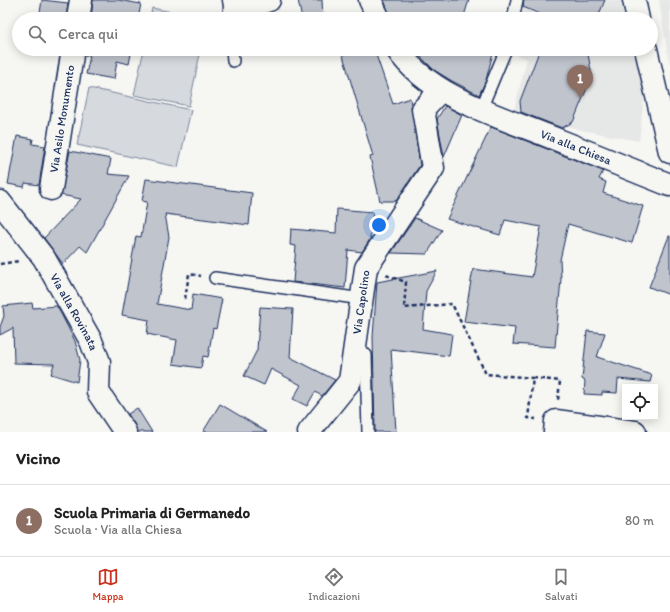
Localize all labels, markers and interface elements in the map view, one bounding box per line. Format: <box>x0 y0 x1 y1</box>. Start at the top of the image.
search box <box>12 12 658 56</box>
icon: search <box>26 23 48 45</box>
text: Cerca qui <box>58 25 118 43</box>
street label: Via Asilo Monumento <box>47 64 77 174</box>
pin: 1 <box>567 65 593 98</box>
street label: Via alla Chiesa <box>538 127 614 168</box>
your location <box>369 215 389 235</box>
street label: Via Capolino <box>350 269 373 335</box>
street label: Via alla Rovinata <box>47 271 101 352</box>
map controls <box>622 384 658 420</box>
button: locate <box>622 384 658 420</box>
text: Vicino <box>16 448 60 468</box>
text: Scuola Primaria di Germanedo <box>54 504 250 522</box>
text: 1 <box>26 513 32 528</box>
text: 80 m <box>625 513 654 528</box>
text: Scuola · Via alla Chiesa <box>54 522 182 537</box>
tab: Mappa <box>92 566 123 603</box>
tab: Indicazioni <box>308 566 360 603</box>
tab: Salvati <box>545 566 578 603</box>

